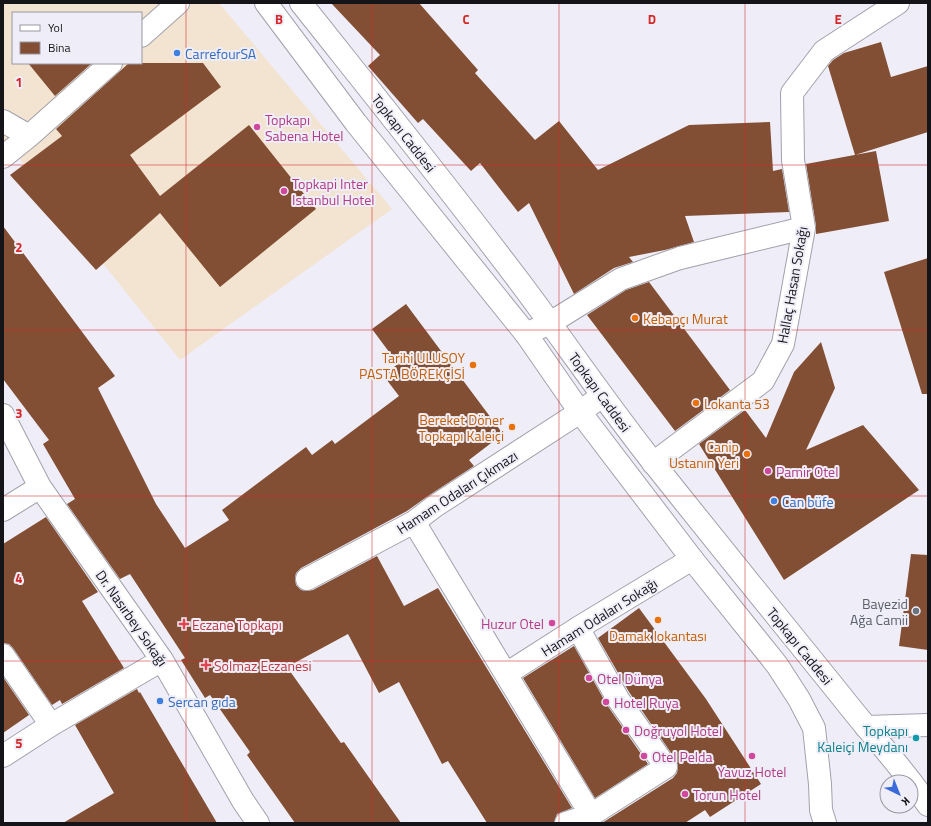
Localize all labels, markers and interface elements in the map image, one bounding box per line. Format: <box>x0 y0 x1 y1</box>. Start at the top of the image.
text: B <box>275 9 283 29</box>
text: C <box>462 9 470 29</box>
text: D <box>648 9 656 29</box>
text: E <box>834 9 842 29</box>
legend <box>12 12 142 64</box>
text: Yol <box>48 18 63 37</box>
text: Bina <box>48 38 70 57</box>
place label: CarrefourSA <box>185 43 257 64</box>
marker: CarrefourSA <box>172 48 182 58</box>
text: 1 <box>15 72 23 92</box>
street label: Topkapı Caddesi <box>367 89 441 177</box>
place label: Topkapı Sabena Hotel <box>265 109 344 146</box>
marker: Topkapı Sabena Hotel <box>252 122 262 132</box>
place label: Topkapi Inter Istanbul Hotel <box>292 173 374 210</box>
marker: Topkapi Inter Istanbul Hotel <box>279 186 289 196</box>
street label: Hallaç Hasan Sokağı <box>771 225 813 345</box>
text: 2 <box>15 237 23 257</box>
place label: Kebapçı Murat <box>643 308 728 329</box>
marker: Kebapçı Murat <box>630 313 640 323</box>
place label: Tarihi ULUSOY PASTA BÖREKÇİSİ <box>359 347 465 384</box>
street label: Topkapı Caddesi <box>564 348 636 436</box>
marker: Tarihi ULUSOY PASTA BÖREKÇİSİ <box>468 360 478 370</box>
place label: Lokanta 53 <box>704 393 770 414</box>
marker: Lokanta 53 <box>691 398 701 408</box>
text: 3 <box>15 403 23 423</box>
place label: Bereket Döner Topkapı Kaleiçi <box>418 409 504 446</box>
marker: Bereket Döner Topkapı Kaleiçi <box>507 422 517 432</box>
place label: Canip Ustanın Yeri <box>669 436 739 473</box>
street label: Hamam Odaları Çıkmazı <box>392 445 522 539</box>
marker: Canip Ustanın Yeri <box>742 449 752 459</box>
place label: Pamir Otel <box>776 461 838 482</box>
marker: Pamir Otel <box>763 466 773 476</box>
place label: Can büfe <box>782 491 834 512</box>
marker: Can büfe <box>769 496 779 506</box>
street label: Dr. Nasırbey Sokağı <box>91 566 173 670</box>
text: 4 <box>15 568 23 588</box>
street label: Hamam Odaları Sokağı <box>537 573 661 661</box>
place label: Bayezid Ağa Camii <box>850 593 908 630</box>
street label: Topkapı Caddesi <box>762 603 838 689</box>
marker: Bayezid Ağa Camii <box>911 606 921 616</box>
place label: Huzur Otel <box>481 613 544 634</box>
place label: Eczane Topkapı <box>192 614 282 635</box>
marker: Damak lokantası <box>653 615 663 625</box>
marker: Huzur Otel <box>547 618 557 628</box>
marker: Eczane Topkapı <box>179 619 189 629</box>
place label: Damak lokantası <box>609 625 707 646</box>
place label: Solmaz Eczanesi <box>214 655 312 676</box>
marker: Solmaz Eczanesi <box>201 660 211 670</box>
place label: Otel Dünya <box>597 668 662 689</box>
marker: Otel Dünya <box>584 673 594 683</box>
place label: Sercan gıda <box>168 691 236 712</box>
place label: Hotel Ruya <box>614 692 679 713</box>
marker: Sercan gıda <box>155 696 165 706</box>
marker: Hotel Ruya <box>601 697 611 707</box>
place label: Doğruyol Hotel <box>634 720 722 741</box>
place label: Topkapı Kaleiçi Meydanı <box>817 720 908 757</box>
marker: Doğruyol Hotel <box>621 725 631 735</box>
text: 5 <box>15 733 23 753</box>
marker: Topkapı Kaleiçi Meydanı <box>911 733 921 743</box>
place label: Otel Pelda <box>652 746 713 767</box>
marker: Otel Pelda <box>639 751 649 761</box>
marker: Yavuz Hotel <box>747 751 757 761</box>
place label: Yavuz Hotel <box>717 761 787 782</box>
north arrow <box>879 774 919 814</box>
place label: Torun Hotel <box>693 784 761 805</box>
marker: Torun Hotel <box>680 789 690 799</box>
text: K <box>898 793 914 810</box>

